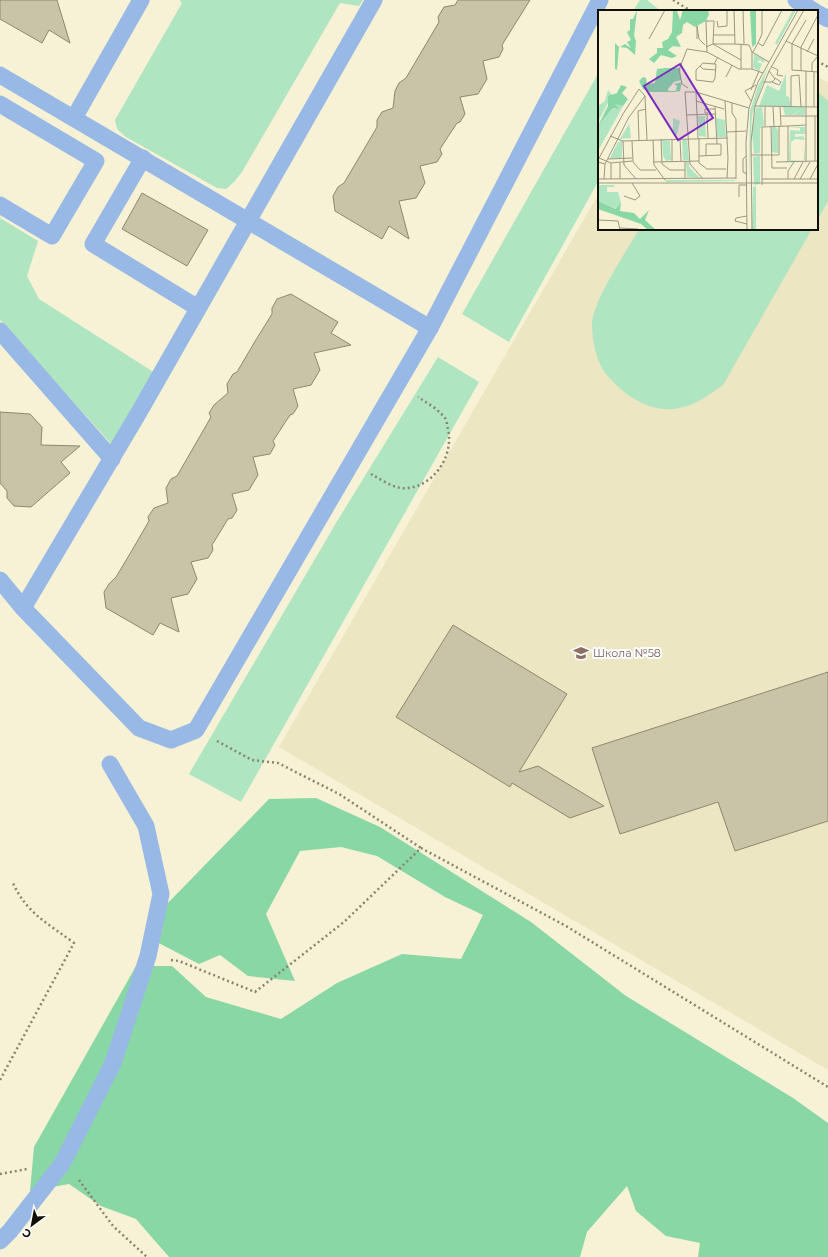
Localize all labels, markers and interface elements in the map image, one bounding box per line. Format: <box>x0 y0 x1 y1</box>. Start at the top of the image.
inset map <box>598 10 818 230</box>
school or university icon: Школа №58 <box>572 644 590 662</box>
place label: Школа №58 <box>593 646 661 660</box>
north arrow <box>12 1205 52 1245</box>
text: С <box>20 1225 34 1242</box>

